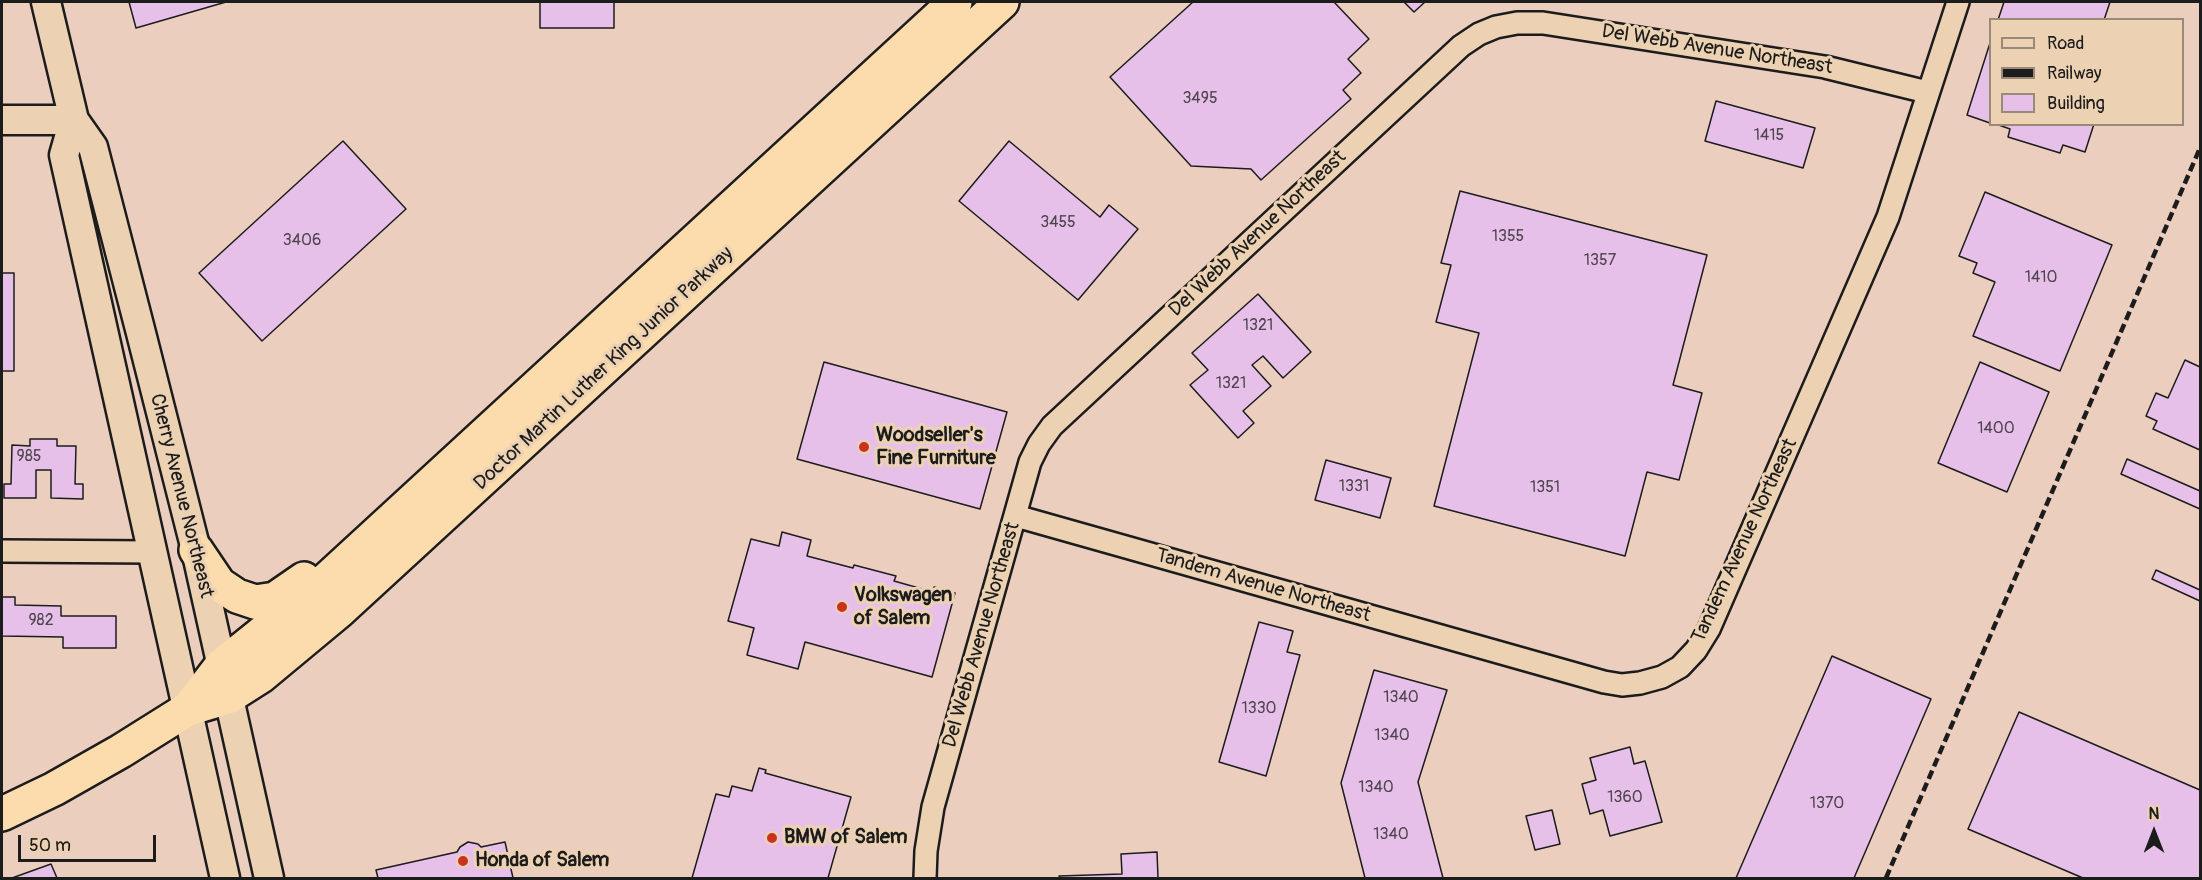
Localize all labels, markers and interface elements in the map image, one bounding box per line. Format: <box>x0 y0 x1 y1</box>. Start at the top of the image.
legend <box>1989 18 2184 126</box>
street label: Del Webb Avenue Northeast <box>1600 20 1834 80</box>
text: Road <box>2047 32 2084 55</box>
text: Railway <box>2047 62 2102 85</box>
house number: 3495 <box>1182 89 1218 109</box>
text: Building <box>2047 92 2105 115</box>
house number: 1415 <box>1754 126 1784 146</box>
street label: Del Webb Avenue Northeast <box>1165 146 1351 322</box>
house number: 3455 <box>1040 213 1076 233</box>
house number: 1355 <box>1492 227 1524 247</box>
house number: 3406 <box>283 231 321 251</box>
street label: Doctor Martin Luther King Junior Parkway <box>469 242 739 496</box>
house number: 1357 <box>1584 251 1616 271</box>
house number: 1410 <box>2025 268 2057 288</box>
house number: 1321 <box>1243 316 1273 336</box>
house number: 1321 <box>1216 374 1246 394</box>
street label: Cherry Avenue Northeast <box>144 391 218 601</box>
house number: 1400 <box>1977 419 2015 439</box>
place label: Woodseller's Fine Furniture <box>876 424 996 471</box>
street label: Tandem Avenue Northeast <box>1687 435 1803 647</box>
marker: Woodseller's Fine Furniture <box>857 440 871 454</box>
house number: 985 <box>17 447 41 467</box>
house number: 1331 <box>1339 477 1369 497</box>
house number: 1351 <box>1530 478 1560 498</box>
street label: Del Webb Avenue Northeast <box>938 520 1026 750</box>
street label: Tandem Avenue Northeast <box>1153 544 1373 628</box>
place label: Volkswagen of Salem <box>854 584 952 631</box>
marker: Volkswagen of Salem <box>835 600 849 614</box>
house number: 982 <box>28 611 54 631</box>
house number: 1340 <box>1383 688 1419 708</box>
house number: 1330 <box>1241 699 1277 719</box>
house number: 1340 <box>1374 726 1410 746</box>
house number: 1340 <box>1358 778 1394 798</box>
house number: 1360 <box>1607 788 1643 808</box>
house number: 1370 <box>1810 794 1844 814</box>
north arrow <box>2124 802 2184 862</box>
text: N <box>2149 804 2159 824</box>
scale bar <box>21 823 159 861</box>
house number: 1340 <box>1373 825 1409 845</box>
place label: BMW of Salem <box>784 826 907 850</box>
marker: BMW of Salem <box>765 831 779 845</box>
text: 50 m <box>29 834 71 857</box>
place label: Honda of Salem <box>475 849 609 873</box>
marker: Honda of Salem <box>456 854 470 868</box>

